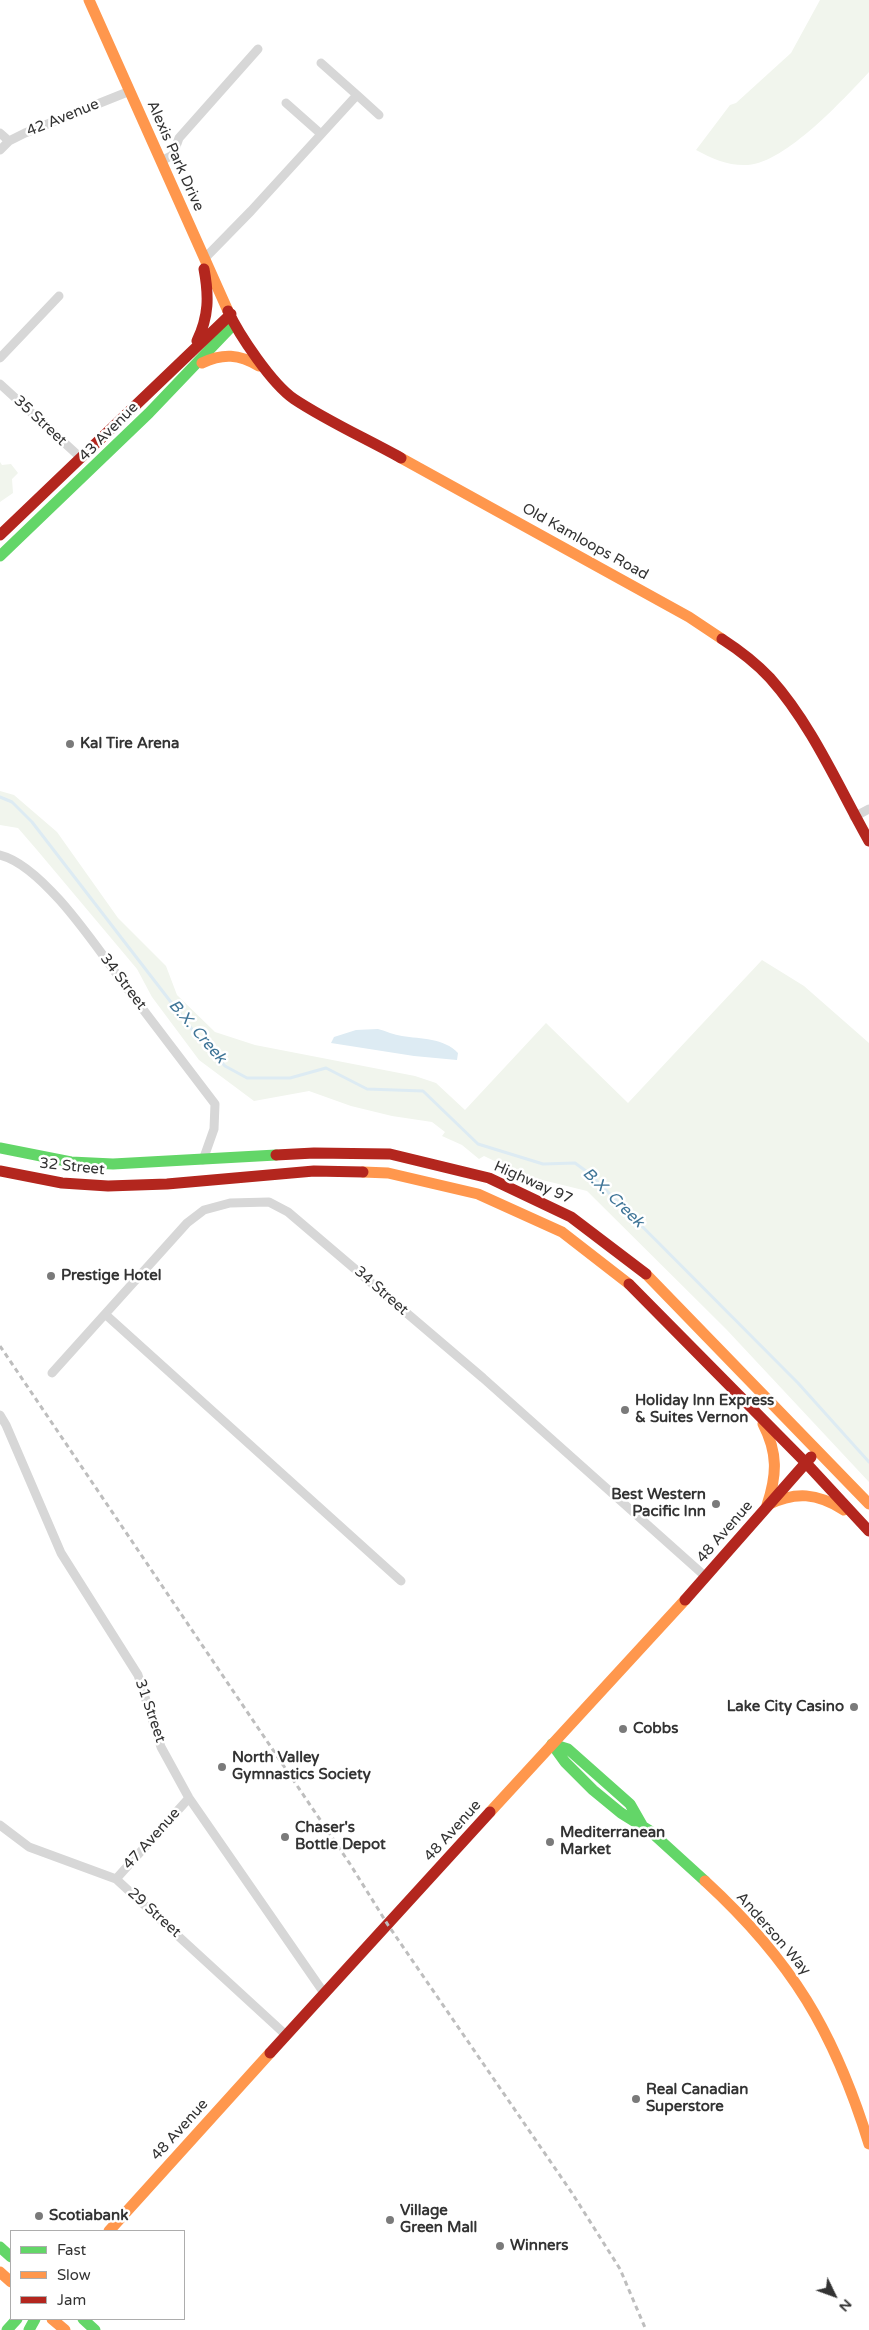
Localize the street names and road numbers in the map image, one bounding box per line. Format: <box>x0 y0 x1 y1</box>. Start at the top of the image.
street label: 42 Avenue <box>24 95 102 141</box>
street label: Alexis Park Drive <box>143 98 207 214</box>
street label: 35 Street <box>10 392 70 450</box>
street label: 43 Avenue <box>76 399 142 465</box>
street label: Old Kamloops Road <box>519 500 651 584</box>
street label: 34 Street <box>96 950 150 1014</box>
street label: 32 Street <box>38 1155 106 1179</box>
street label: Highway 97 <box>491 1158 575 1208</box>
street label: 34 Street <box>350 1263 412 1319</box>
street label: 48 Avenue <box>693 1497 757 1567</box>
street label: 31 Street <box>131 1677 169 1745</box>
street label: 48 Avenue <box>421 1797 485 1865</box>
street label: 47 Avenue <box>120 1805 184 1873</box>
street label: 29 Street <box>124 1884 184 1942</box>
street label: Anderson Way <box>732 1889 814 1979</box>
street label: 48 Avenue <box>148 2096 212 2164</box>

